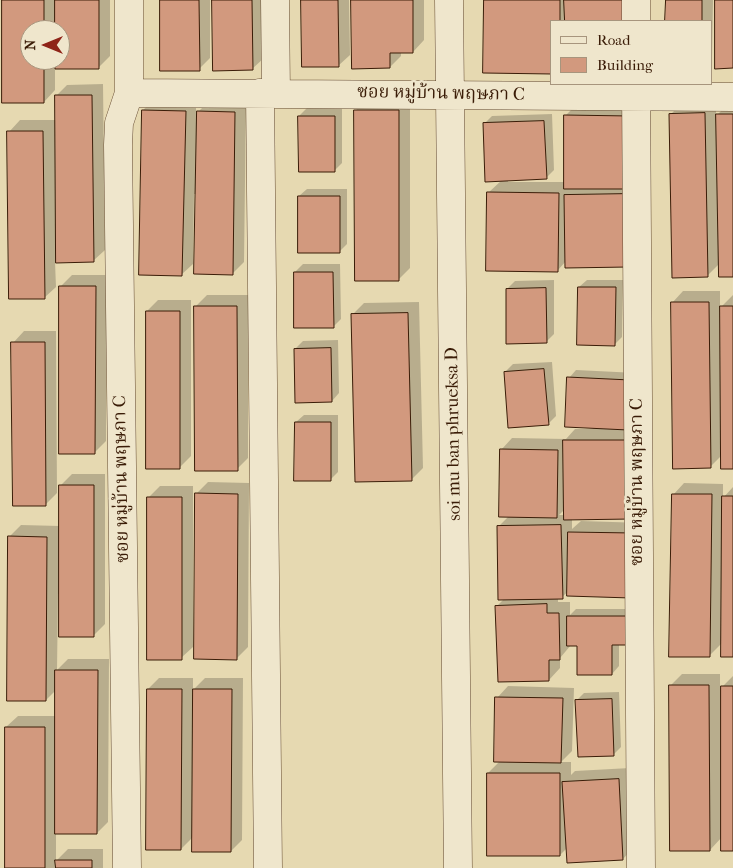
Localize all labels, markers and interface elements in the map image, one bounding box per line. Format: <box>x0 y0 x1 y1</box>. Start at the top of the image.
north arrow <box>20 20 70 70</box>
legend <box>550 20 713 85</box>
text: Road <box>597 31 630 49</box>
text: N <box>22 40 39 50</box>
text: Building <box>597 56 653 74</box>
street label: ซอย หมู่บ้าน พฤษภา C <box>357 82 525 106</box>
street label: soi mu ban phrueksa D <box>442 347 466 521</box>
street label: ซอย หมู่บ้าน พฤษภา C <box>110 395 134 563</box>
street label: ซอย หมู่บ้าน พฤษภา C <box>627 398 649 566</box>

